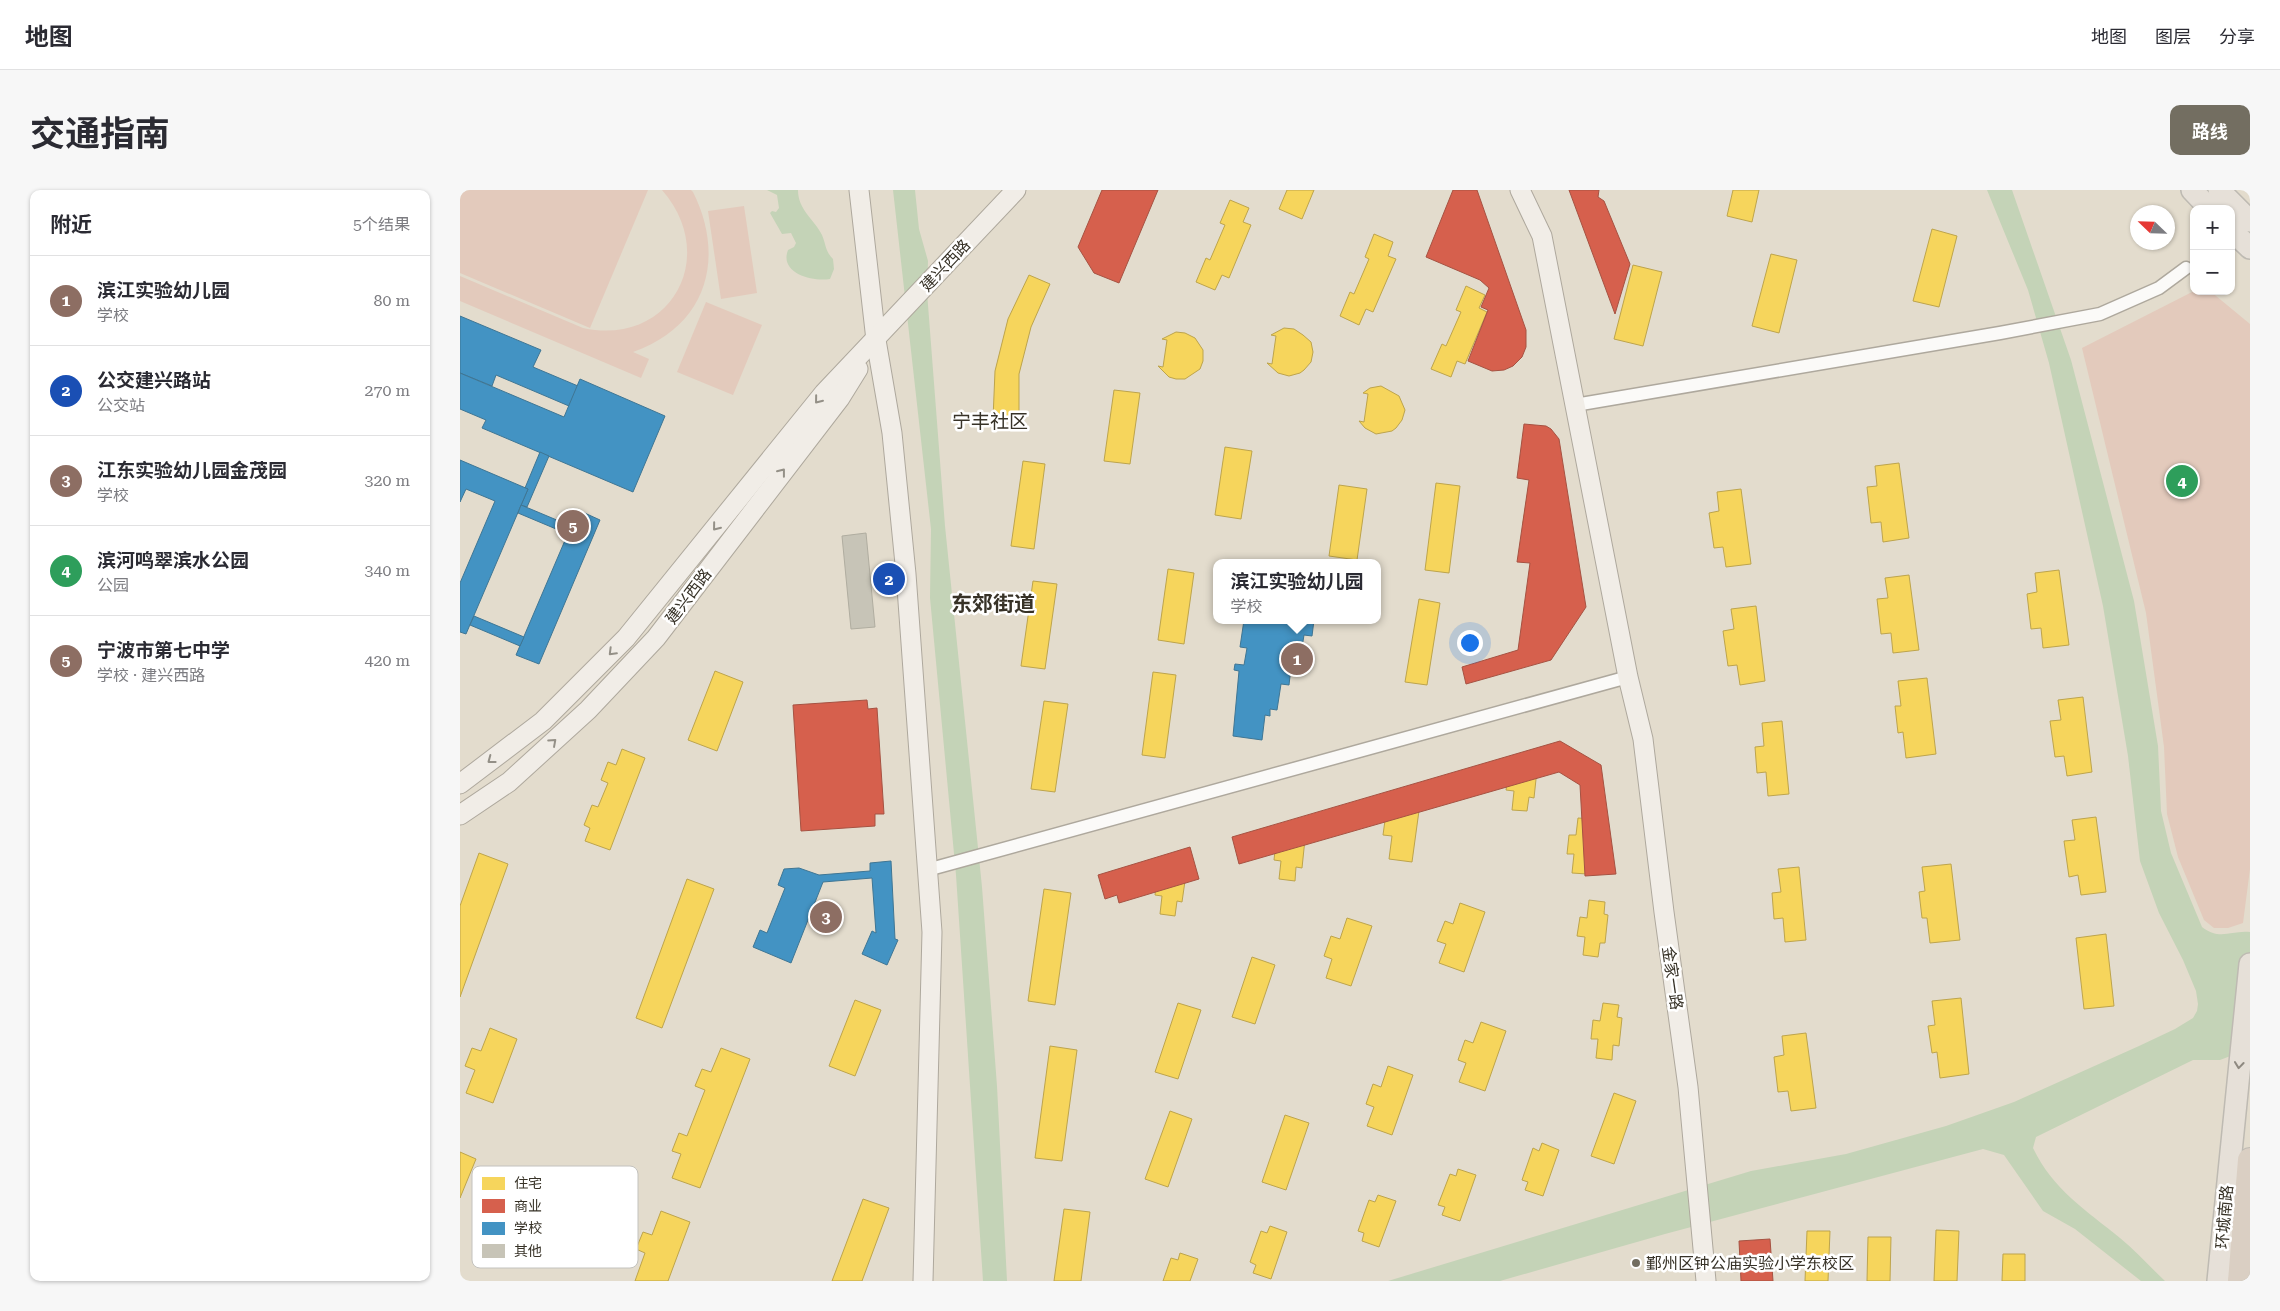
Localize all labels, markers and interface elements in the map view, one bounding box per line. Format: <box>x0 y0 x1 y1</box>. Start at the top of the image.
text: 地图 <box>25 23 73 51</box>
text: 地图 <box>2091 26 2127 47</box>
text: 图层 <box>2155 26 2191 47</box>
text: 分享 <box>2219 26 2255 47</box>
button: 路线 <box>2170 105 2250 155</box>
text: 交通指南 <box>30 114 170 155</box>
north arrow <box>2130 205 2175 250</box>
map controls <box>2190 205 2235 295</box>
button: + <box>2190 205 2235 250</box>
text: 附近 <box>50 213 92 237</box>
text: 5个结果 <box>353 215 410 234</box>
street label: 建兴西路 <box>917 235 974 295</box>
button: − <box>2190 250 2235 295</box>
text: 滨江实验幼儿园 <box>97 279 230 302</box>
text: 1 <box>62 291 70 310</box>
text: 80 m <box>373 291 410 310</box>
text: 学校 <box>97 306 129 325</box>
text: 公交建兴路站 <box>97 369 211 392</box>
text: 2 <box>62 381 70 400</box>
text: 270 m <box>364 381 410 400</box>
one-way arrow <box>814 395 823 404</box>
text: 公交站 <box>97 396 145 415</box>
district label: 宁丰社区 <box>952 410 1028 433</box>
text: 江东实验幼儿园金茂园 <box>97 459 287 482</box>
pin: 4 <box>2166 462 2198 500</box>
one-way arrow <box>776 469 784 478</box>
text: 3 <box>62 471 70 490</box>
text: 320 m <box>364 471 410 490</box>
text: 学校 <box>97 486 129 505</box>
pin: 5 <box>557 507 589 545</box>
one-way arrow <box>713 521 721 530</box>
text: 滨河鸣翠滨水公园 <box>97 549 249 572</box>
popup <box>1213 559 1381 624</box>
pin: 2 <box>873 560 905 598</box>
text: 4 <box>62 561 70 580</box>
text: 340 m <box>364 561 410 580</box>
street label: 建兴西路 <box>662 565 715 628</box>
text: 滨江实验幼儿园 <box>1230 570 1364 593</box>
text: 公园 <box>97 576 129 595</box>
district label: 东郊街道 <box>951 592 1035 616</box>
text: 学校 <box>1230 597 1263 616</box>
your location <box>1457 630 1483 656</box>
text: 宁波市第七中学 <box>97 639 230 662</box>
pin: 1 <box>1281 640 1313 678</box>
one-way arrow <box>609 646 618 655</box>
text: 5 <box>62 651 70 670</box>
text: 420 m <box>364 651 410 670</box>
text: 学校 · 建兴西路 <box>97 666 205 685</box>
one-way arrow <box>548 739 557 748</box>
one-way arrow <box>487 754 497 763</box>
pin: 3 <box>810 898 842 936</box>
street label: 金家一路 <box>1659 945 1686 1011</box>
one-way arrow <box>2234 1061 2245 1069</box>
legend <box>472 1166 638 1268</box>
text: 住宅 <box>514 1175 542 1191</box>
street label: 环城南路 <box>2212 1184 2237 1250</box>
text: 商业 <box>514 1198 542 1214</box>
text: 学校 <box>514 1220 542 1236</box>
text: 其他 <box>514 1243 542 1259</box>
place label: 鄞州区钟公庙实验小学东校区 <box>1646 1254 1854 1273</box>
marker: 鄞州区钟公庙实验小学东校区 <box>1630 1257 1642 1269</box>

